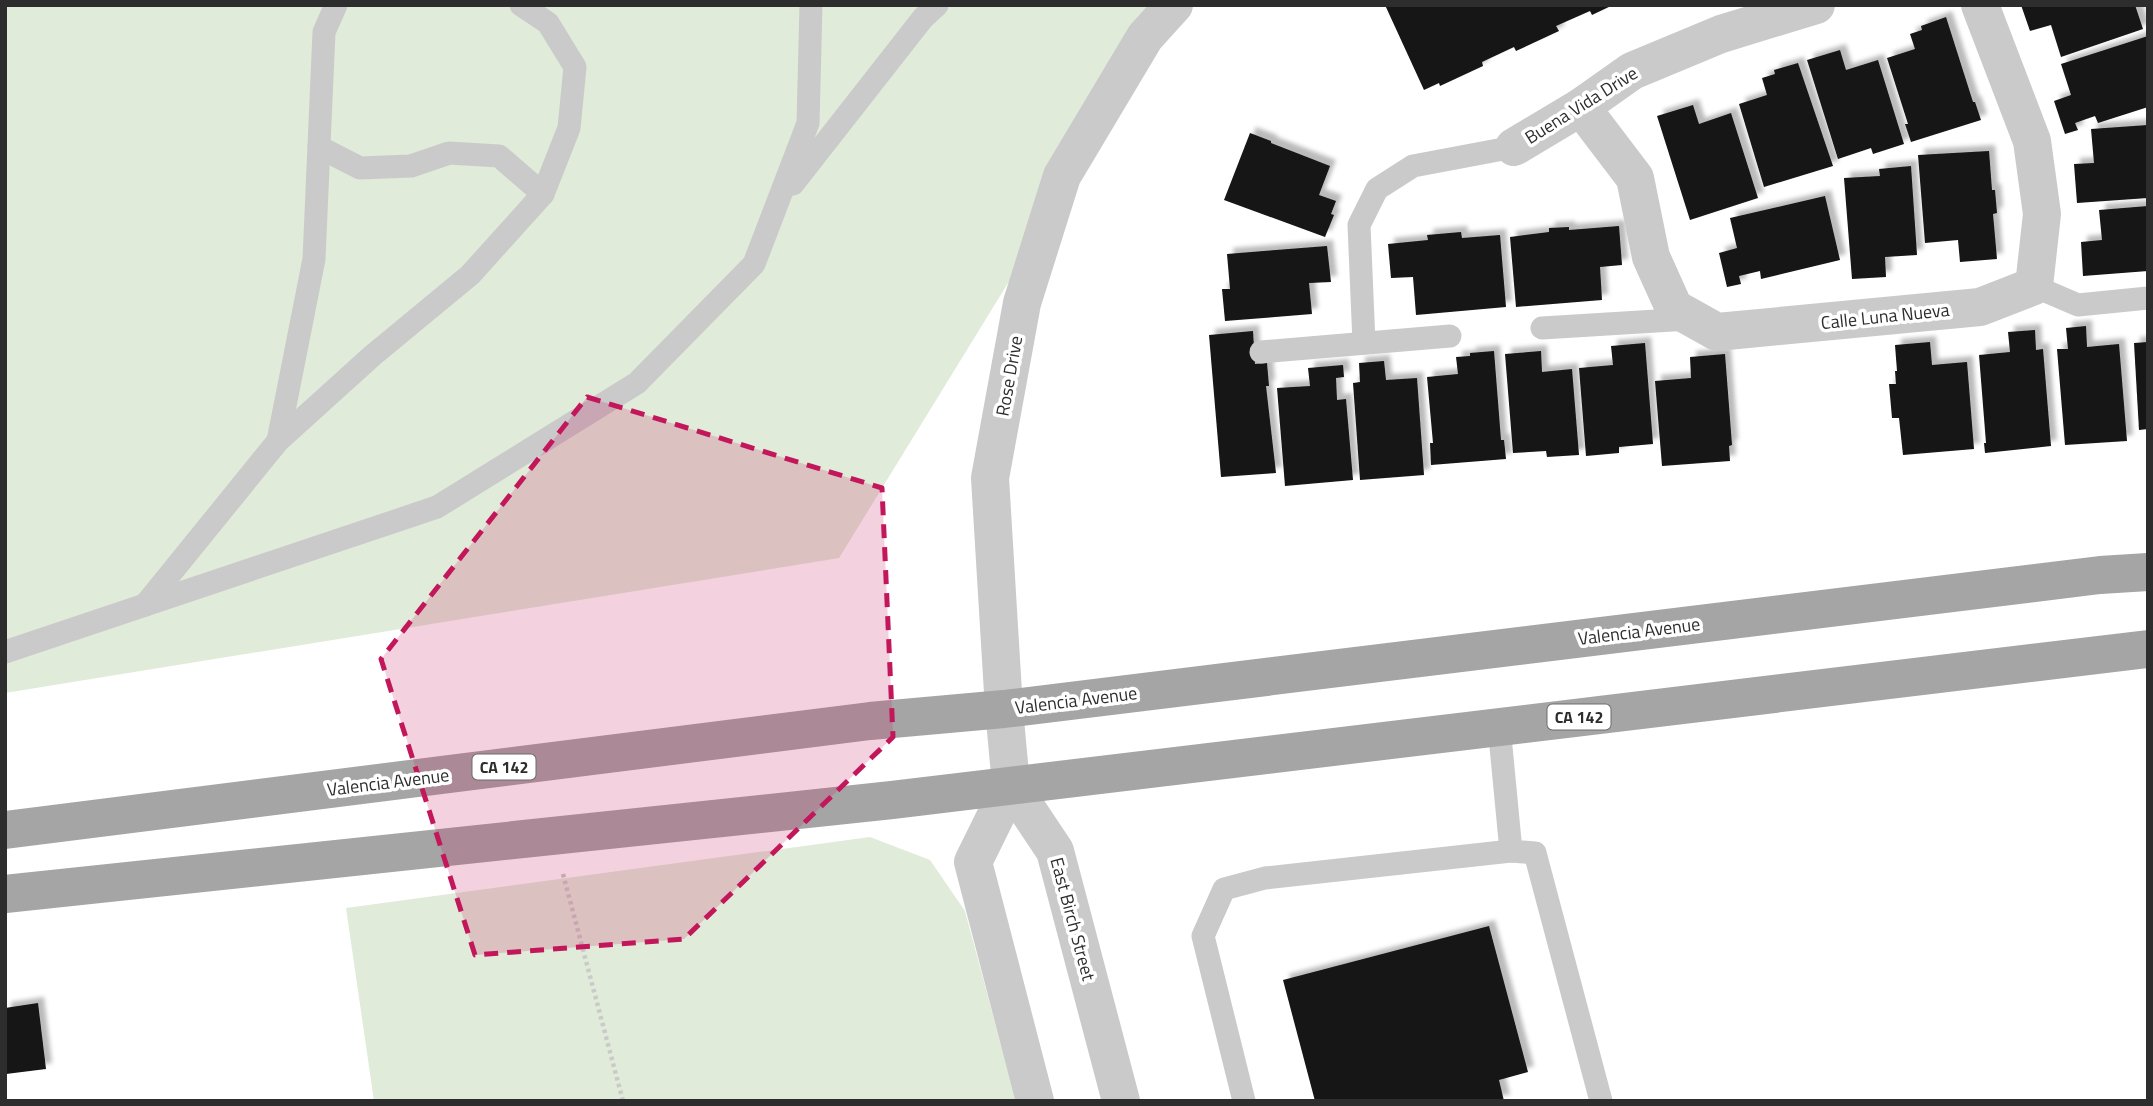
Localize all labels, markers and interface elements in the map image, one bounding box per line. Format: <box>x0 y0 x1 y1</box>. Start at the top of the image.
street label: Buena Vida Drive <box>1519 59 1643 151</box>
street label: Calle Luna Nueva <box>1819 296 1951 336</box>
street label: Rose Drive <box>989 334 1029 418</box>
street label: Valencia Avenue <box>1576 610 1702 652</box>
street label: Valencia Avenue <box>1013 679 1139 721</box>
road number: CA 142 <box>1548 704 1610 730</box>
road number: CA 142 <box>472 754 536 780</box>
street label: Valencia Avenue <box>325 761 451 803</box>
street label: East Birch Street <box>1044 854 1103 984</box>

